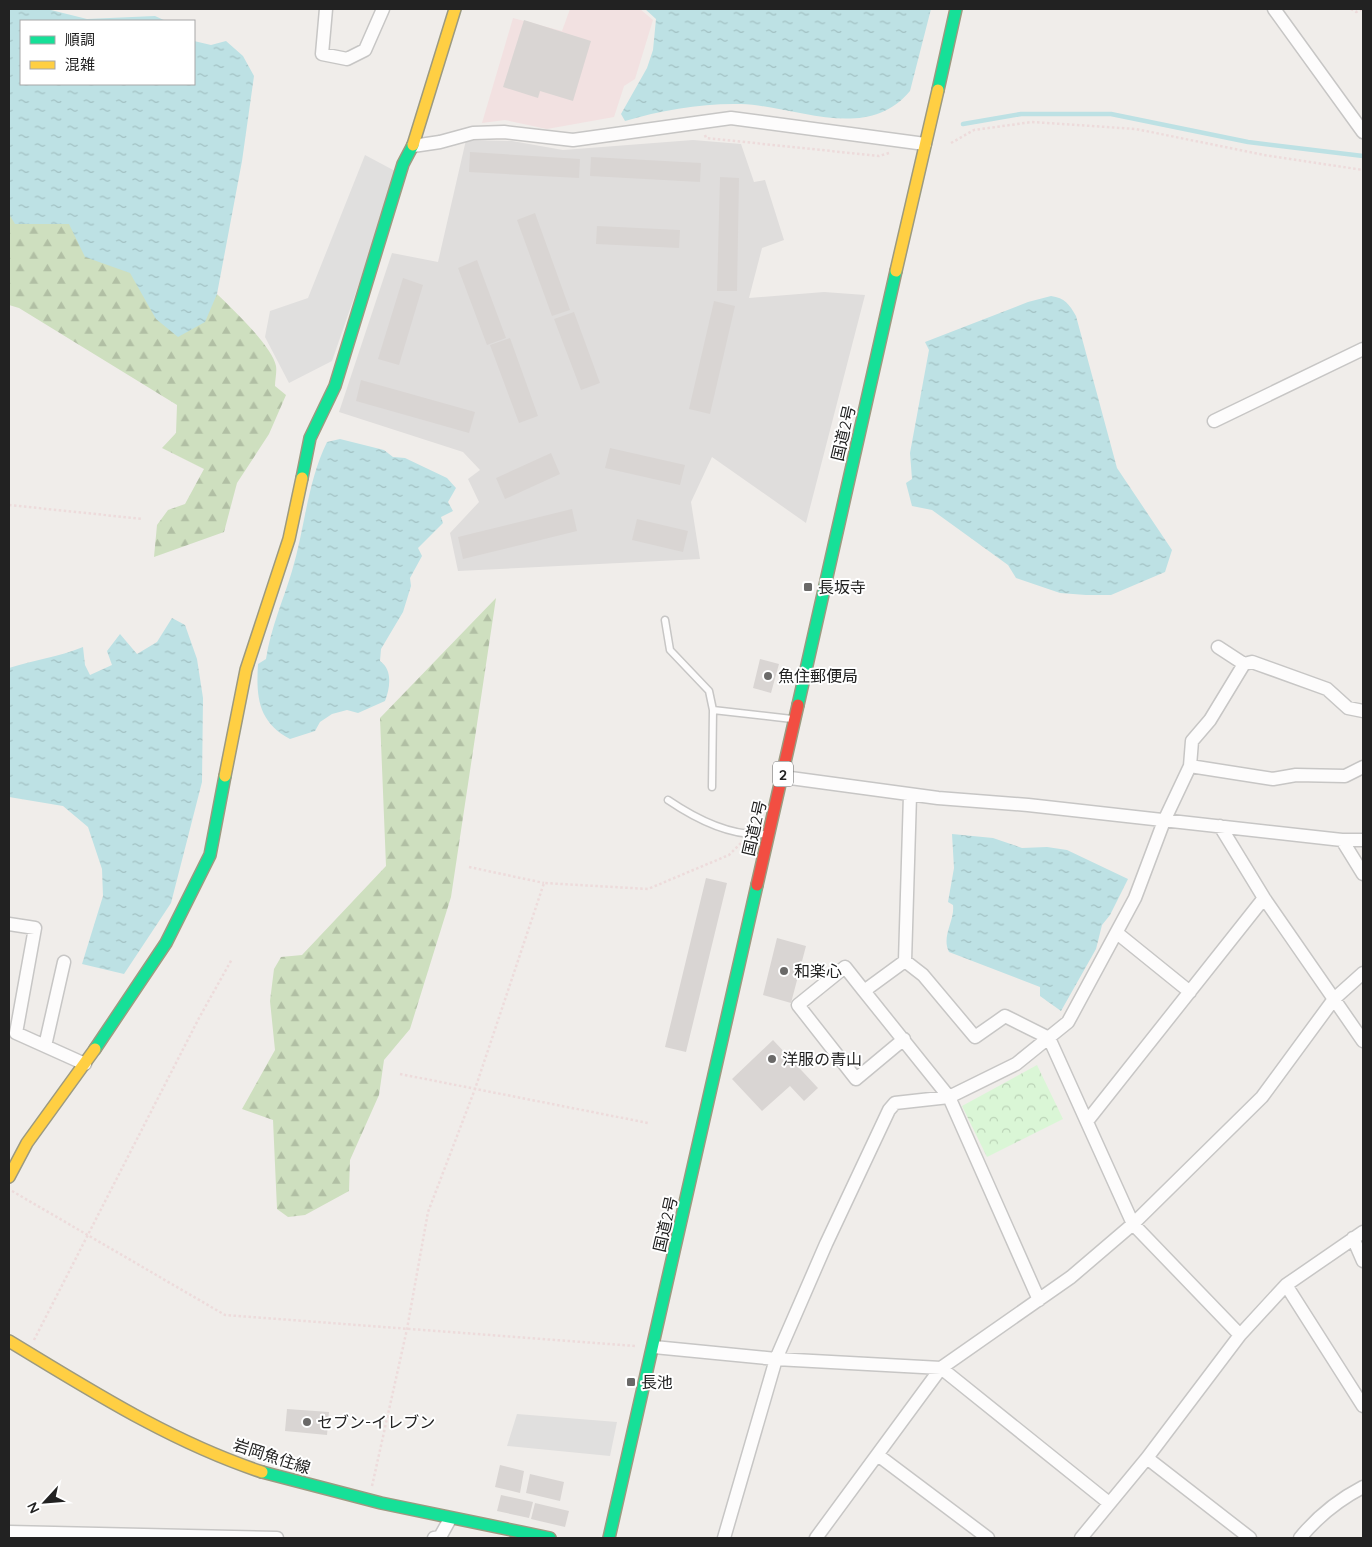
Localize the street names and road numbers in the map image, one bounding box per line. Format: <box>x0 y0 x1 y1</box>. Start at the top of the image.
street label: 国道2号 <box>827 403 859 463</box>
road number: 2 <box>773 762 793 786</box>
street label: 国道2号 <box>738 798 770 858</box>
street label: 国道2号 <box>649 1194 681 1254</box>
street label: 岩岡魚住線 <box>231 1434 313 1478</box>

